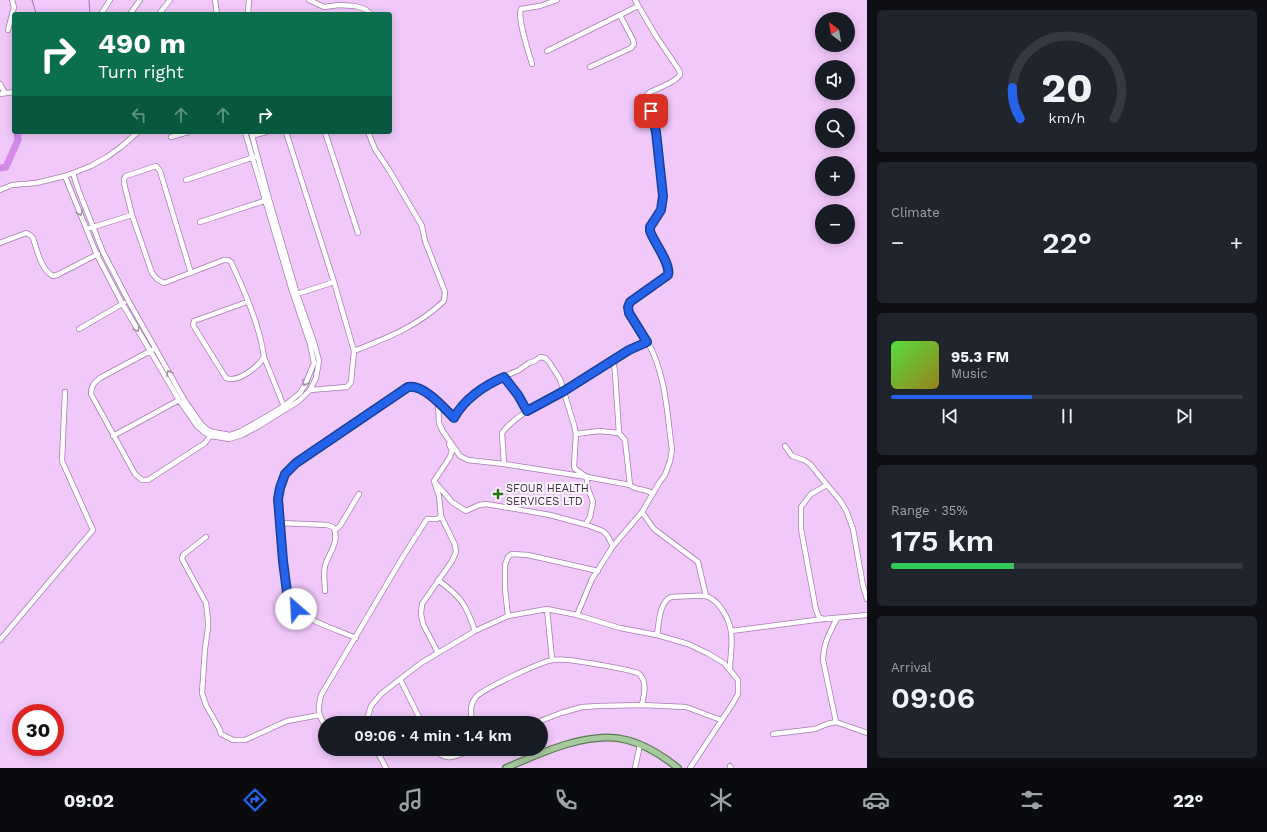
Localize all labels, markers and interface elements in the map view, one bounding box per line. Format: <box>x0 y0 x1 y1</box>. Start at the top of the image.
north arrow <box>815 12 855 52</box>
map controls <box>815 12 855 244</box>
text: 490 m <box>98 27 186 60</box>
icon: right <box>32 28 84 80</box>
button: sound <box>815 60 855 100</box>
text: Turn right <box>98 61 184 82</box>
text: 20 <box>1041 63 1093 112</box>
pin <box>634 94 668 128</box>
icon: arrive <box>640 100 662 122</box>
icon: left <box>128 104 150 126</box>
icon: ahead <box>170 104 192 126</box>
icon: ahead <box>212 104 234 126</box>
icon: right <box>254 104 276 126</box>
button: search <box>815 108 855 148</box>
text: km/h <box>1049 109 1085 125</box>
button: + <box>815 156 855 196</box>
button: − <box>815 204 855 244</box>
text: Climate <box>891 205 940 220</box>
one-way arrow <box>76 209 84 216</box>
text: 22° <box>1042 225 1092 260</box>
text: − <box>891 230 904 255</box>
text: + <box>1230 230 1243 255</box>
one-way arrow <box>133 325 140 332</box>
text: 95.3 FM <box>951 348 1009 366</box>
text: Music <box>951 366 988 381</box>
one-way arrow <box>166 369 173 377</box>
one-way arrow <box>303 379 310 386</box>
icon: previous <box>939 405 961 427</box>
icon: pause <box>1056 405 1078 427</box>
icon: next <box>1173 405 1195 427</box>
place label: SFOUR HEALTH SERVICES LTD <box>506 482 589 508</box>
marker: SFOUR HEALTH SERVICES LTD <box>493 489 503 499</box>
text: Range · 35% <box>891 503 968 518</box>
text: 175 km <box>891 523 994 558</box>
position arrow <box>275 588 317 630</box>
text: Arrival <box>891 660 932 675</box>
text: 09:06 <box>891 680 975 715</box>
speed limit sign: 30 <box>12 704 64 756</box>
text: 09:06 · 4 min · 1.4 km <box>354 727 512 745</box>
icon: directions <box>241 786 269 814</box>
icon: music <box>397 786 425 814</box>
icon: phone <box>552 786 580 814</box>
icon: climate <box>707 786 735 814</box>
icon: car <box>862 786 890 814</box>
icon: filters <box>1018 786 1046 814</box>
text: 09:02 <box>64 790 114 811</box>
text: 22° <box>1173 790 1203 811</box>

